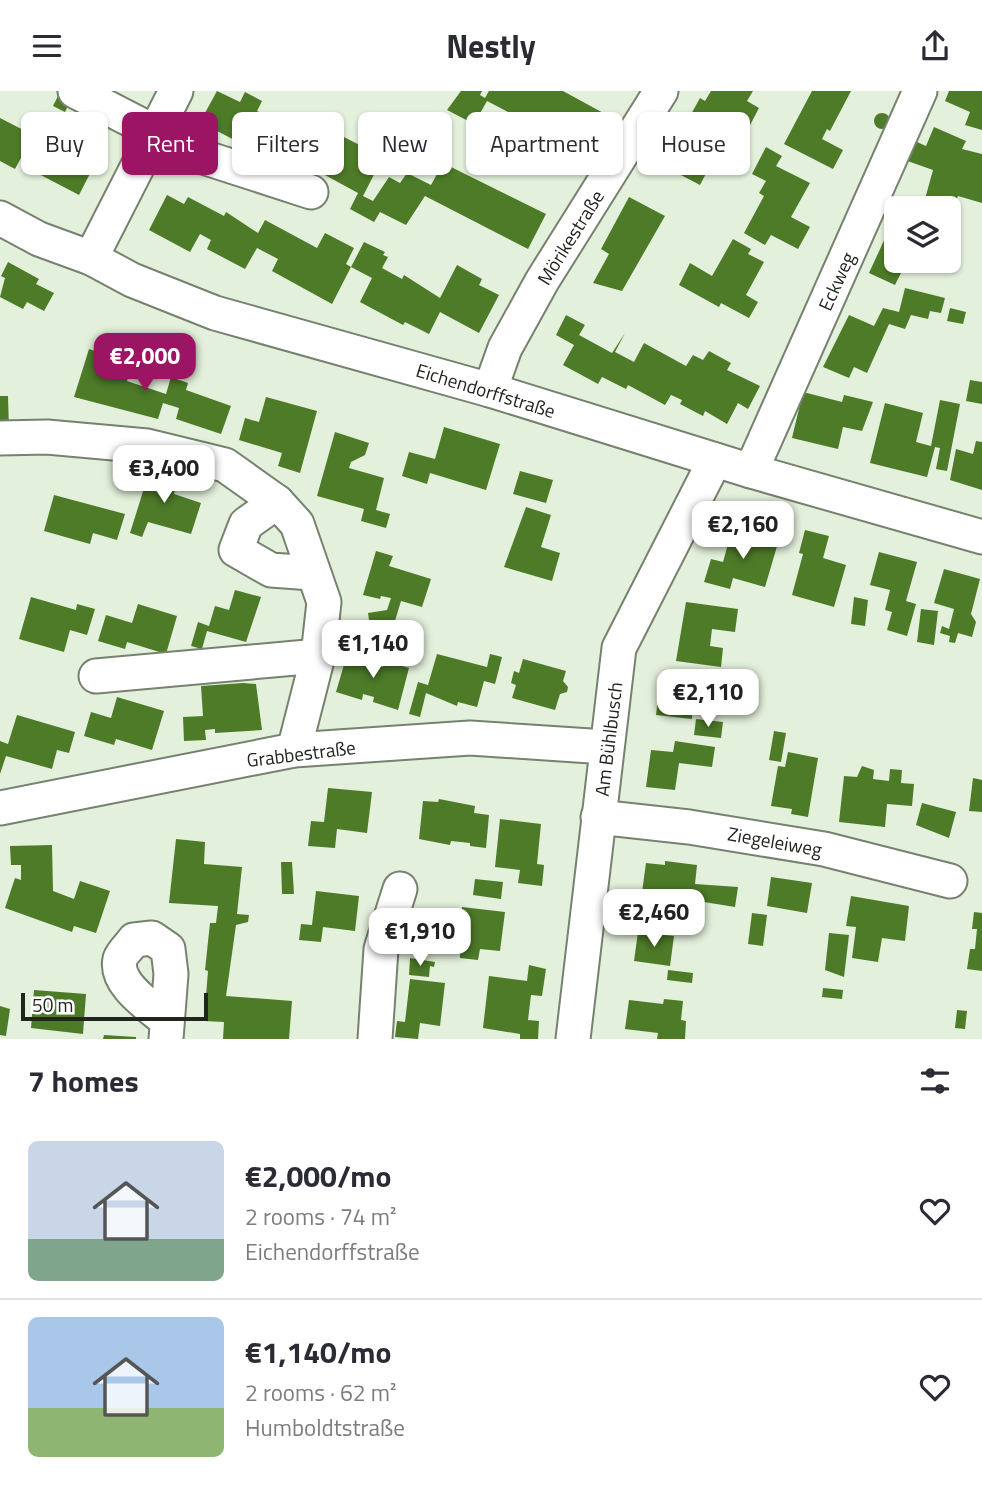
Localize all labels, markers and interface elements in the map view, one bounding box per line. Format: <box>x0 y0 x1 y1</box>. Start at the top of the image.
text: Nestly <box>446 22 536 70</box>
icon: menu <box>28 27 66 65</box>
icon: share <box>916 27 954 65</box>
chip: Buy <box>21 112 108 175</box>
chip: Rent <box>122 112 218 175</box>
chip: Filters <box>232 112 344 175</box>
chip: New <box>358 112 452 175</box>
chip: Apartment <box>466 112 623 175</box>
chip: House <box>637 112 750 175</box>
street label: Mörikestraße <box>529 184 611 290</box>
map controls <box>884 196 961 273</box>
button: layers <box>884 196 961 273</box>
street label: Eckweg <box>810 247 862 315</box>
pin: €2,000 <box>88 334 202 393</box>
text: €2,000 <box>110 338 180 373</box>
street label: Eichendorffstraße <box>413 355 559 425</box>
pin: €3,400 <box>107 445 221 505</box>
text: €3,400 <box>129 450 199 485</box>
pin: €2,160 <box>686 501 800 561</box>
text: €2,160 <box>708 506 778 541</box>
pin: €1,140 <box>316 621 430 680</box>
text: €1,140 <box>338 625 408 660</box>
pin: €2,110 <box>651 669 765 729</box>
text: €2,110 <box>673 674 743 709</box>
street label: Am Bühlbusch <box>587 680 629 798</box>
street label: Grabbestraße <box>245 732 357 774</box>
street label: Ziegeleiweg <box>726 818 825 864</box>
pin: €2,460 <box>597 889 711 949</box>
text: €2,460 <box>619 894 689 929</box>
pin: €1,910 <box>363 909 477 968</box>
text: €1,910 <box>385 913 455 948</box>
scale bar <box>21 990 208 1022</box>
text: 50 m <box>32 990 73 1019</box>
text: 7 homes <box>28 1058 139 1104</box>
icon: filters <box>916 1062 954 1100</box>
text: €2,000/mo <box>245 1153 391 1199</box>
icon: home <box>84 1169 168 1253</box>
icon: heart <box>916 1192 954 1230</box>
text: 2 rooms · 74 m² <box>245 1199 396 1234</box>
text: Eichendorffstraße <box>245 1234 420 1269</box>
text: €1,140/mo <box>245 1329 391 1375</box>
icon: home <box>84 1345 168 1429</box>
icon: heart <box>916 1368 954 1406</box>
text: 2 rooms · 62 m² <box>245 1375 396 1410</box>
text: Humboldtstraße <box>245 1410 405 1445</box>

